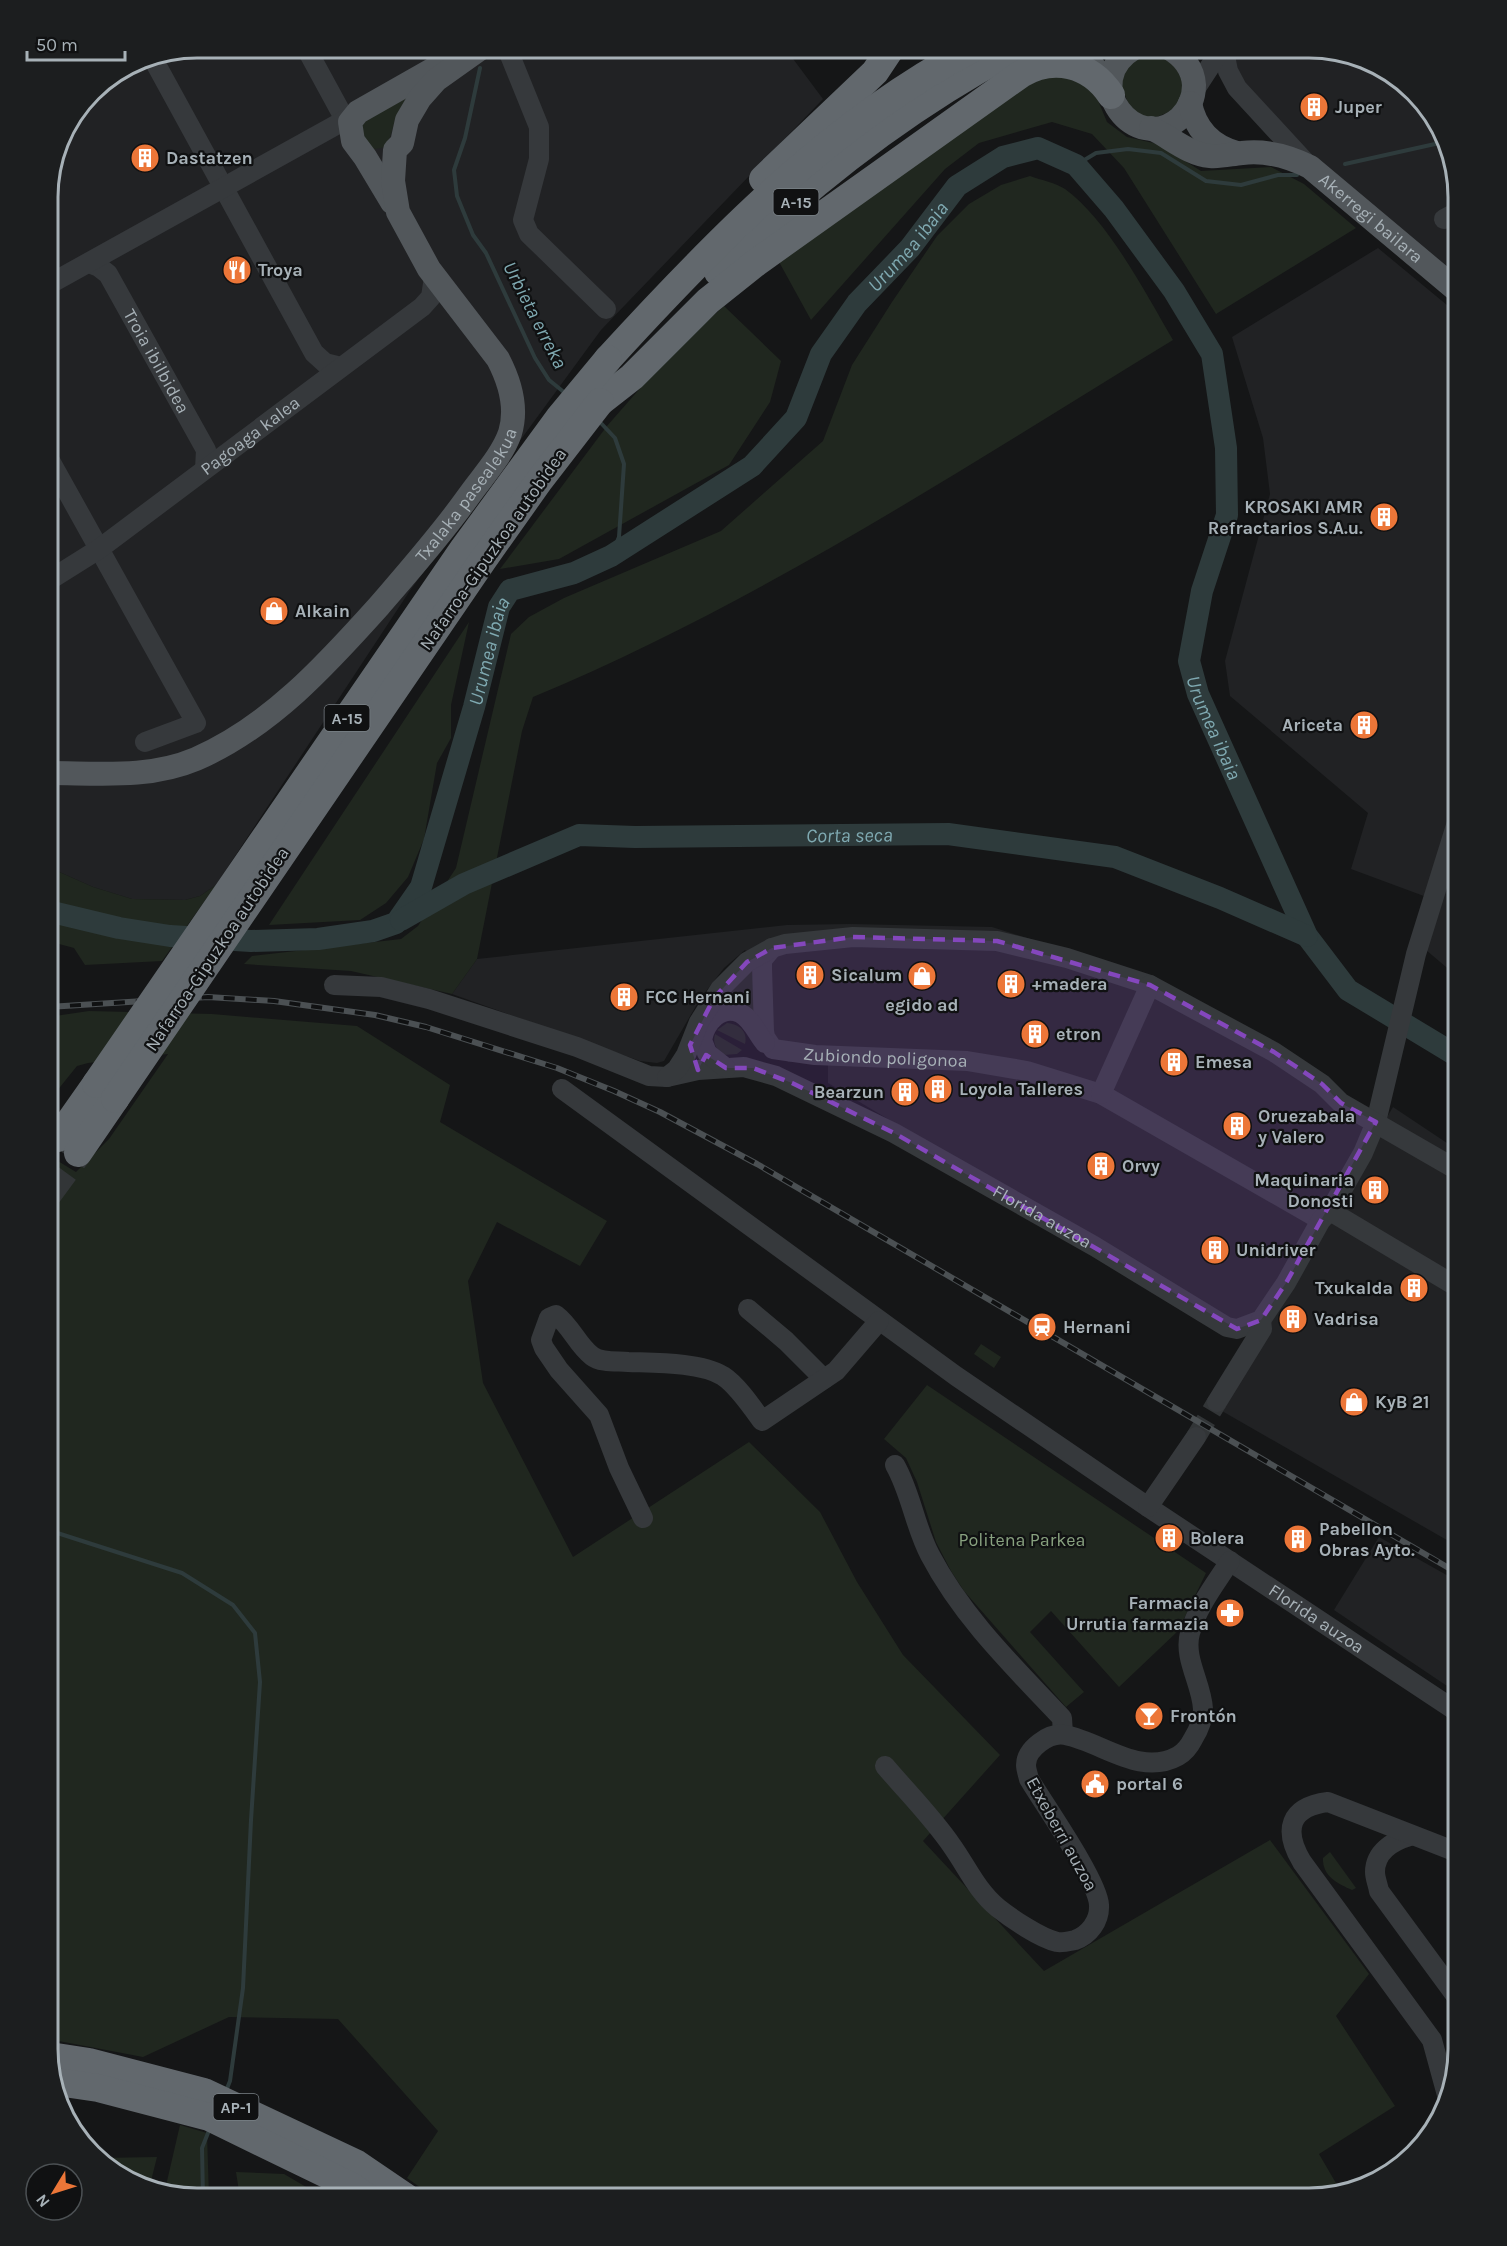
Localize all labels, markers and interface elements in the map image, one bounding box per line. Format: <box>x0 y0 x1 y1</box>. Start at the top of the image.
scale bar <box>27 24 124 62</box>
text: 50 m <box>36 34 78 56</box>
building icon: Juper <box>1298 91 1330 123</box>
place label: Juper <box>1335 96 1382 118</box>
building icon: Dastatzen <box>129 142 161 174</box>
place label: Dastatzen <box>166 147 253 169</box>
street label: Akerregi bailara <box>1314 168 1428 268</box>
road number: A-15 <box>774 189 818 215</box>
water label: Urumea ibaia <box>863 197 953 296</box>
restaurant icon: Troya <box>221 254 253 286</box>
water label: Urbieta erreka <box>498 257 572 373</box>
place label: Troya <box>258 259 303 281</box>
street label: Troia ibilbidea <box>119 305 194 417</box>
street label: Pagoaga kalea <box>196 391 304 480</box>
street label: Txalaka pasealekua <box>411 425 522 567</box>
street label: Nafarroa-Gipuzkoa autobidea <box>415 444 571 654</box>
place label: KROSAKI AMR Refractarios S.A.u. <box>1208 496 1363 539</box>
building icon: KROSAKI AMR Refractarios S.A.u. <box>1368 501 1400 533</box>
water label: Urumea ibaia <box>463 592 514 708</box>
shop icon: Alkain <box>258 595 290 627</box>
place label: Alkain <box>295 600 350 622</box>
water label: Urumea ibaia <box>1182 673 1247 783</box>
road number: A-15 <box>324 705 370 731</box>
building icon: Ariceta <box>1348 709 1380 741</box>
place label: Ariceta <box>1282 714 1343 736</box>
water label: Corta seca <box>806 823 893 847</box>
street label: Nafarroa-Gipuzkoa autobidea <box>140 843 294 1055</box>
building icon: Sicalum <box>794 959 826 991</box>
shop icon: egido ad <box>906 960 938 992</box>
place label: Sicalum <box>831 964 902 986</box>
building icon: +madera <box>995 968 1027 1000</box>
place label: +madera <box>1032 973 1107 995</box>
building icon: FCC Hernani <box>608 981 640 1013</box>
place label: FCC Hernani <box>645 986 750 1008</box>
place label: egido ad <box>885 994 959 1016</box>
building icon: etron <box>1019 1018 1051 1050</box>
place label: etron <box>1056 1023 1101 1045</box>
street label: Zubiondo poligonoa <box>802 1042 968 1072</box>
building icon: Emesa <box>1158 1046 1190 1078</box>
place label: Emesa <box>1195 1051 1252 1073</box>
building icon: Loyola Talleres <box>922 1073 954 1105</box>
building icon: Bearzun <box>889 1076 921 1108</box>
place label: Loyola Talleres <box>959 1078 1083 1100</box>
place label: Bearzun <box>814 1081 884 1103</box>
place label: Oruezabala y Valero <box>1258 1105 1355 1148</box>
building icon: Oruezabala y Valero <box>1221 1110 1253 1142</box>
building icon: Orvy <box>1085 1150 1117 1182</box>
place label: Orvy <box>1122 1155 1160 1177</box>
place label: Maquinaria Donosti <box>1254 1169 1354 1212</box>
building icon: Maquinaria Donosti <box>1359 1174 1391 1206</box>
street label: Florida auzoa <box>989 1180 1095 1253</box>
building icon: Unidriver <box>1199 1234 1231 1266</box>
place label: Unidriver <box>1236 1239 1316 1261</box>
building icon: Txukalda <box>1398 1272 1430 1304</box>
place label: Txukalda <box>1315 1277 1393 1299</box>
building icon: Vadrisa <box>1277 1303 1309 1335</box>
place label: Vadrisa <box>1314 1308 1379 1330</box>
station icon: Hernani <box>1026 1311 1058 1343</box>
place label: Hernani <box>1063 1316 1131 1338</box>
shop icon: KyB 21 <box>1338 1386 1370 1418</box>
place label: KyB 21 <box>1375 1391 1429 1413</box>
place label: Pabellon Obras Ayto. <box>1319 1518 1415 1561</box>
building icon: Bolera <box>1153 1522 1185 1554</box>
building icon: Pabellon Obras Ayto. <box>1282 1523 1314 1555</box>
place label: Bolera <box>1190 1527 1244 1549</box>
park label: Politena Parkea <box>959 1529 1085 1551</box>
street label: Florida auzoa <box>1264 1579 1369 1658</box>
place label: Farmacia Urrutia farmazia <box>1066 1592 1209 1635</box>
pharmacy icon: Farmacia Urrutia farmazia <box>1214 1597 1246 1629</box>
bar icon: Frontón <box>1133 1700 1165 1732</box>
place label: Frontón <box>1170 1705 1237 1727</box>
public building icon: portal 6 <box>1079 1768 1111 1800</box>
street label: Etxeberri auzoa <box>1022 1773 1102 1895</box>
place label: portal 6 <box>1116 1773 1183 1795</box>
road number: AP-1 <box>214 2094 258 2120</box>
north arrow <box>24 2162 84 2222</box>
text: N <box>32 2191 54 2211</box>

